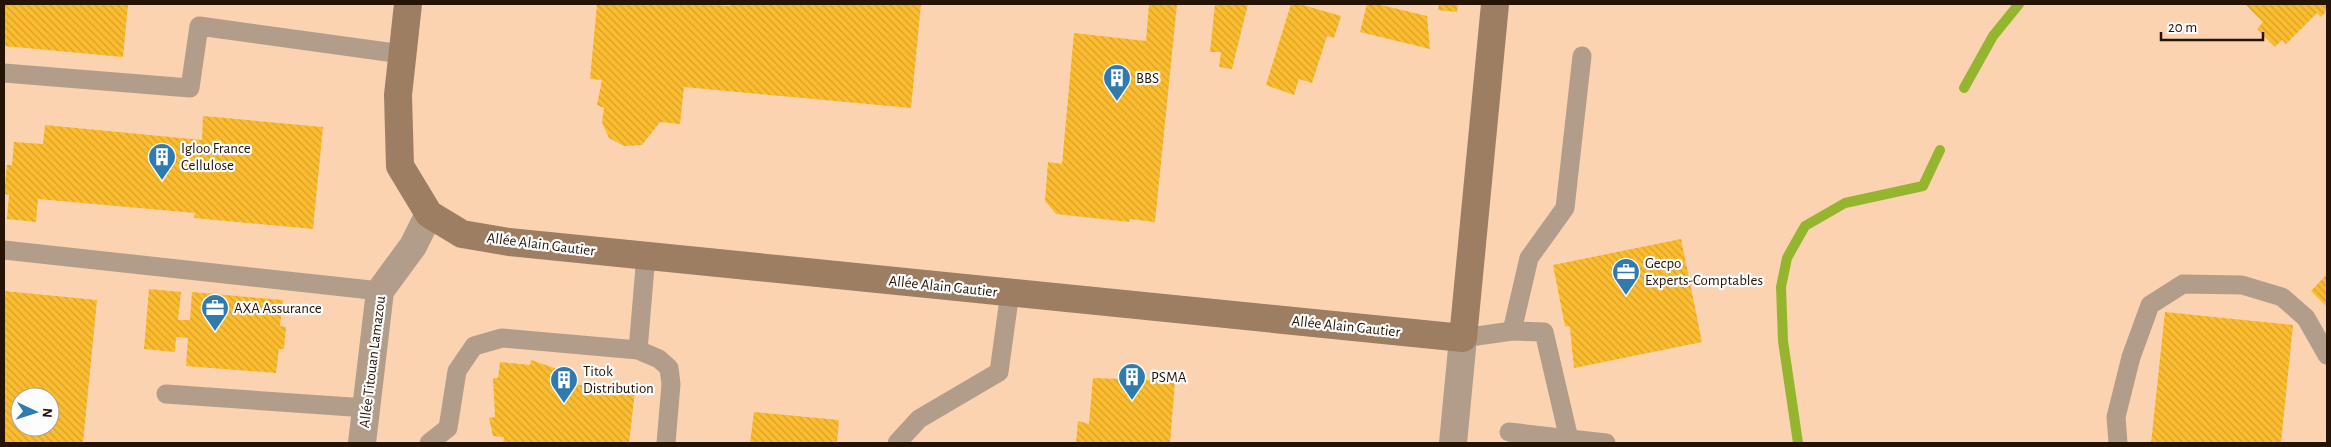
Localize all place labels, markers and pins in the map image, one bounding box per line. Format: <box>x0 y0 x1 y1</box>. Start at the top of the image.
building icon: BBS <box>1102 63 1132 102</box>
place label: BBS <box>1136 71 1159 86</box>
place label: Igloo France Cellulose <box>181 141 251 173</box>
building icon: Igloo France Cellulose <box>147 142 177 181</box>
place label: Gecpo Experts-Comptables <box>1645 256 1763 288</box>
office icon: Gecpo Experts-Comptables <box>1611 257 1641 296</box>
office icon: AXA Assurance <box>200 293 230 332</box>
place label: AXA Assurance <box>234 301 322 316</box>
building icon: PSMA <box>1117 362 1147 401</box>
place label: Titok Distribution <box>583 364 654 396</box>
building icon: Titok Distribution <box>549 365 579 404</box>
place label: PSMA <box>1151 370 1187 385</box>

